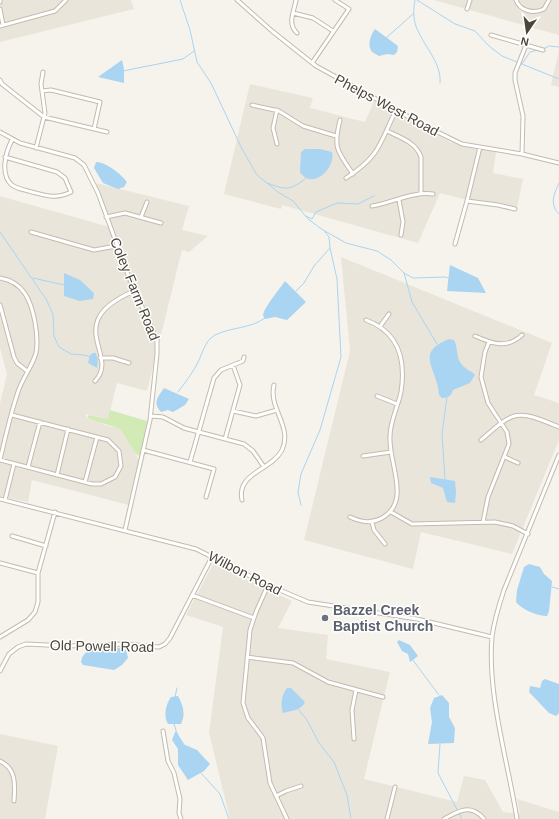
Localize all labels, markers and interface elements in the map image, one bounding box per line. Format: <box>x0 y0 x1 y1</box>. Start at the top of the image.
north arrow <box>507 12 547 52</box>
text: N <box>519 35 530 48</box>
street label: Phelps West Road <box>332 71 442 139</box>
street label: Coley Farm Road <box>107 235 163 343</box>
street label: Wilbon Road <box>206 548 284 598</box>
place label: Bazzel Creek Baptist Church <box>333 602 433 634</box>
marker: Bazzel Creek Baptist Church <box>320 613 330 623</box>
street label: Old Powell Road <box>50 637 154 655</box>

